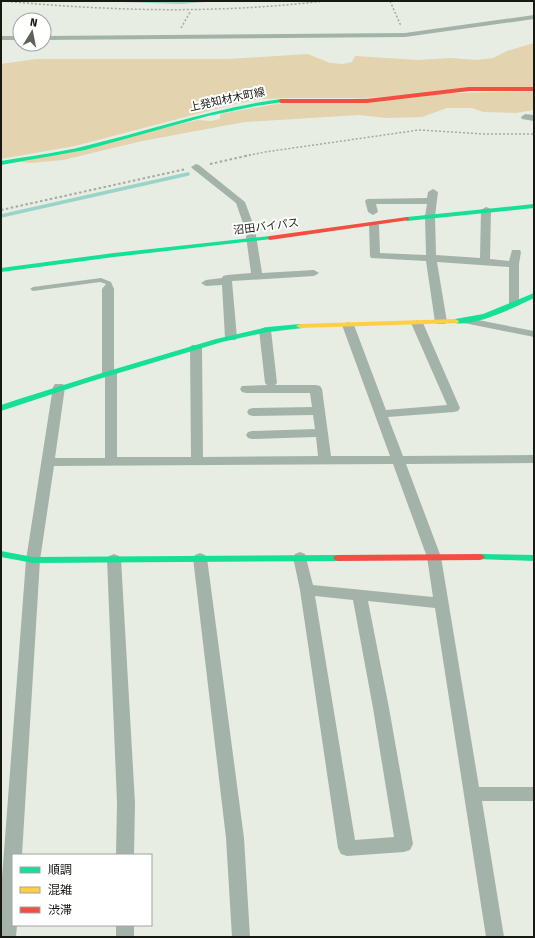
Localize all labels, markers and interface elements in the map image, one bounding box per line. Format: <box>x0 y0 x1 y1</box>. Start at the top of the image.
north arrow <box>12 12 52 52</box>
text: N <box>29 16 38 30</box>
street label: 上発知材木町線 <box>188 85 266 114</box>
street label: 沼田バイパス <box>233 216 299 237</box>
legend <box>12 854 152 926</box>
text: 順調 <box>48 863 72 877</box>
text: 混雑 <box>48 883 72 897</box>
text: 渋滞 <box>48 903 72 917</box>

